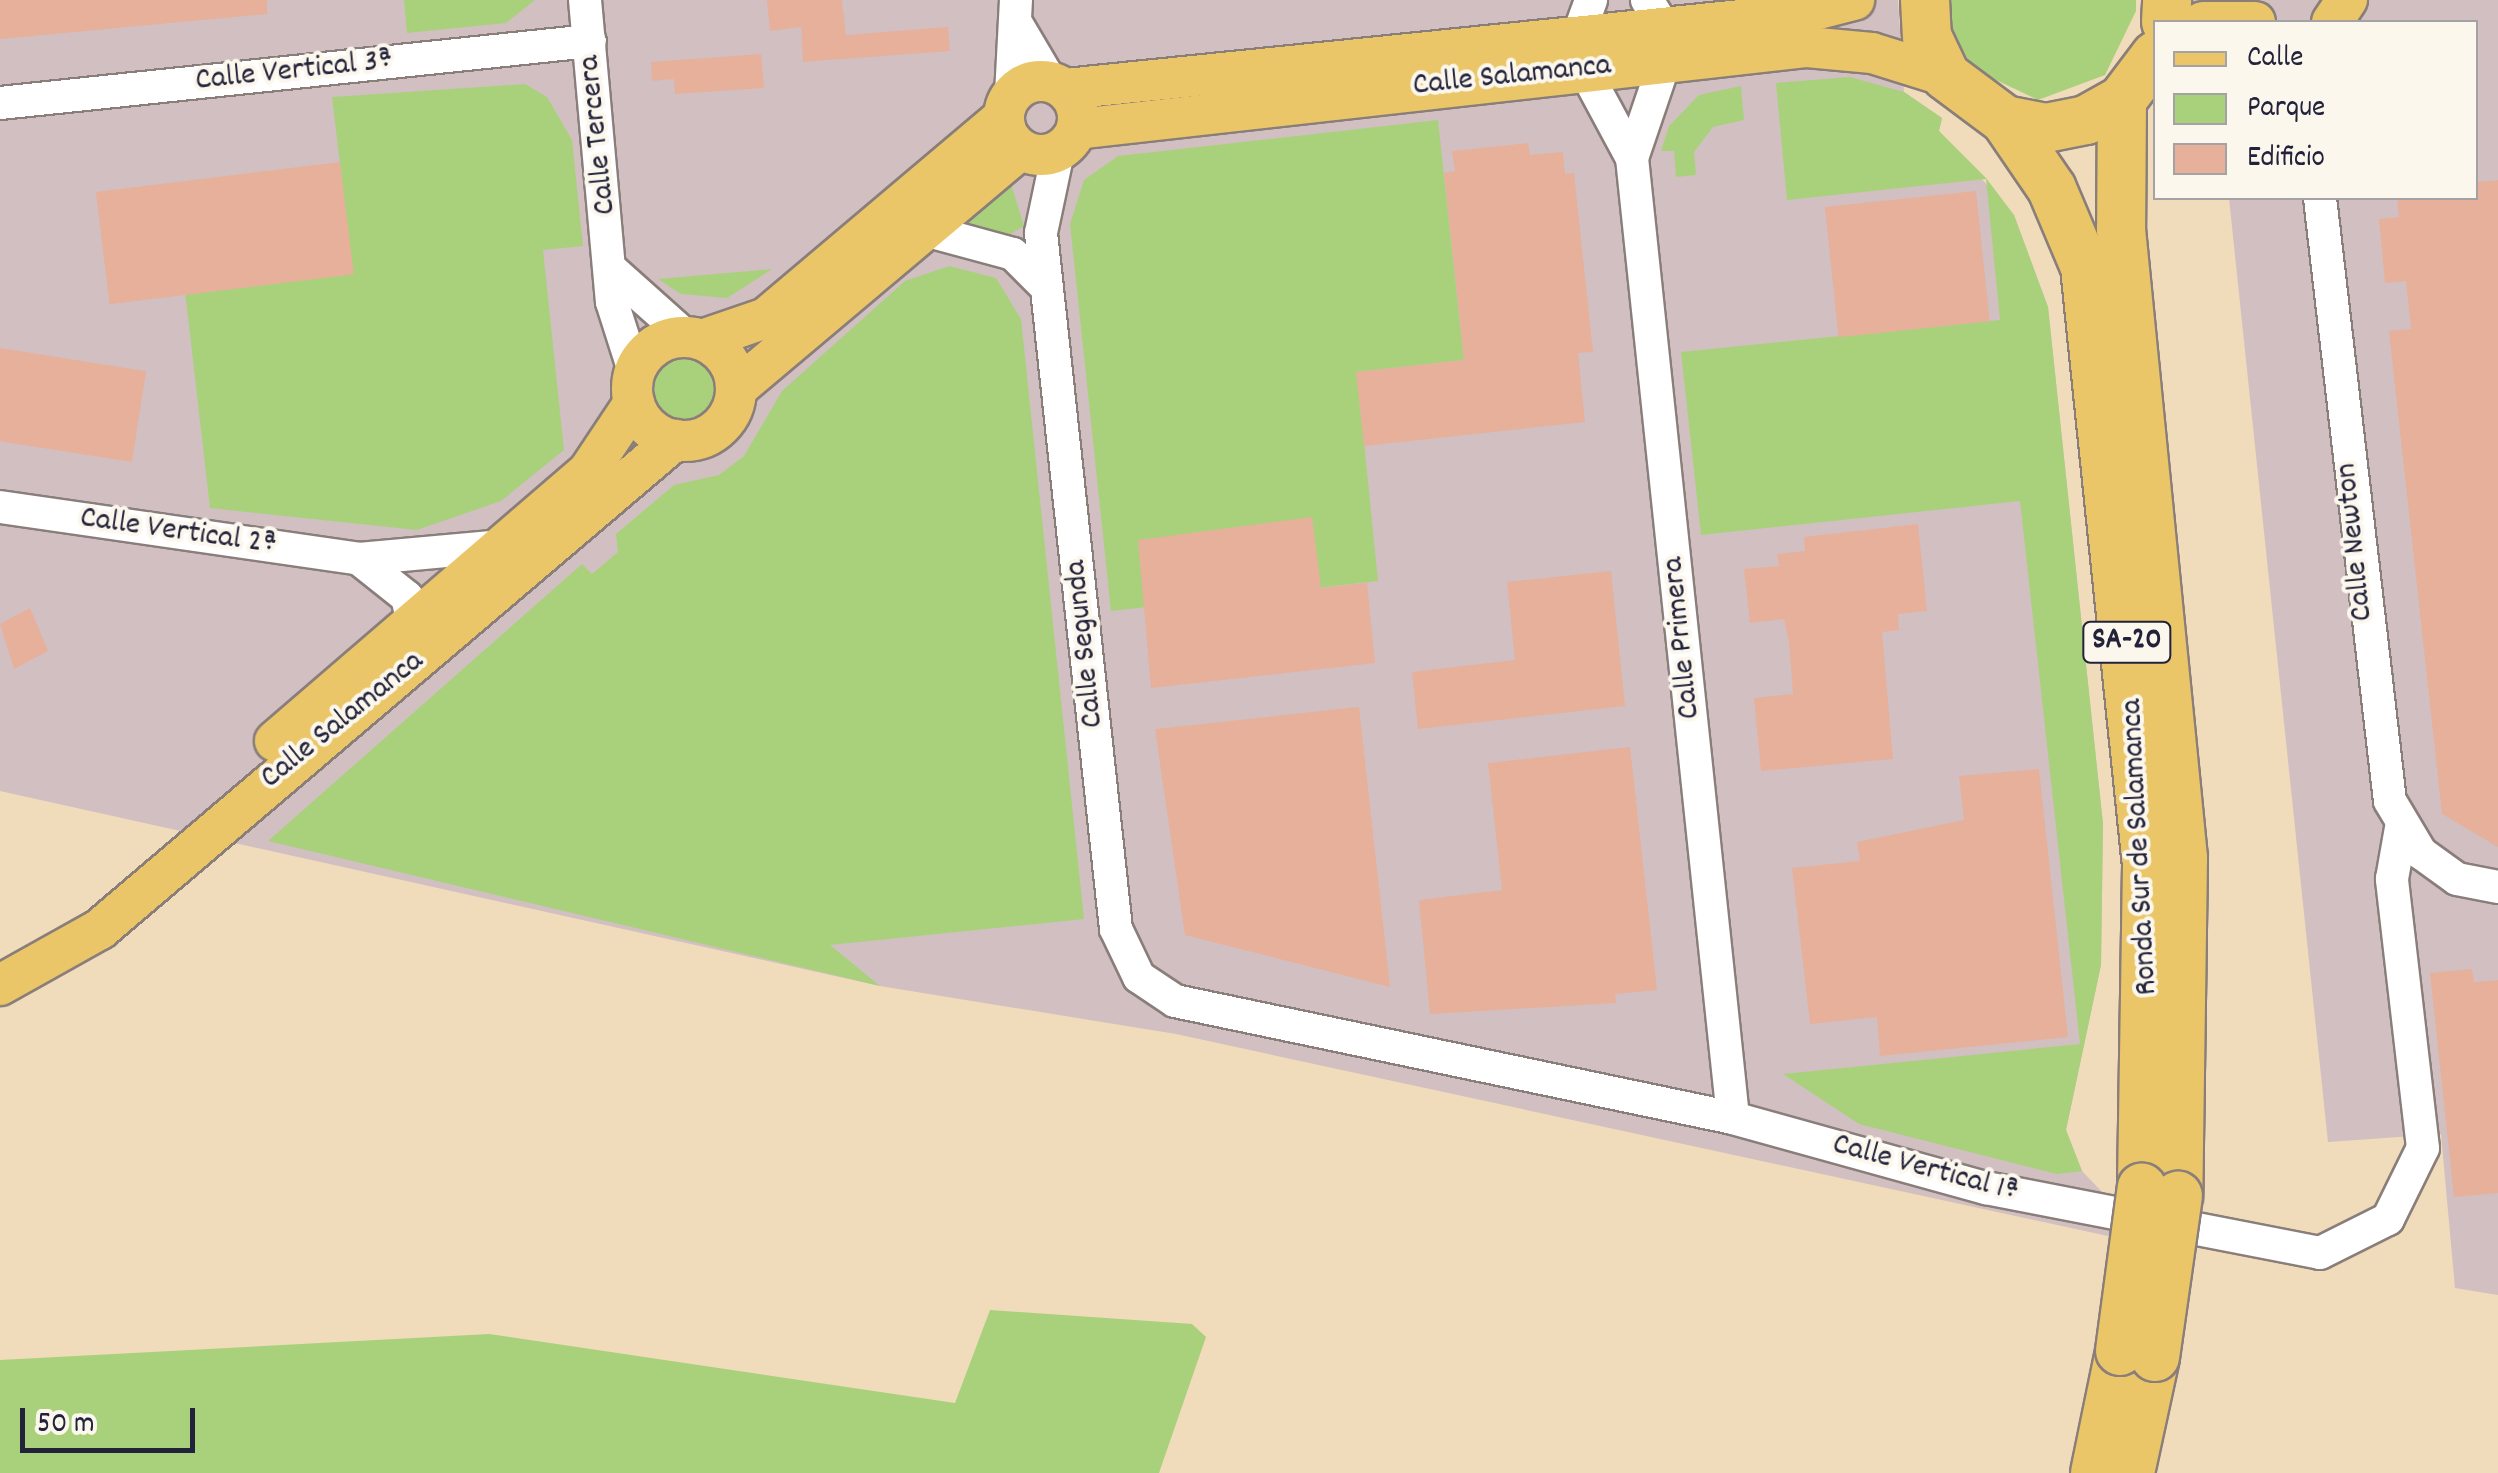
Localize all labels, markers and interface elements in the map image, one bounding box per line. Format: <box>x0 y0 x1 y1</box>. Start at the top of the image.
legend <box>2153 20 2478 200</box>
text: Calle <box>2247 38 2303 81</box>
street label: Calle Vertical 3ª <box>194 42 396 102</box>
street label: Calle Salamanca <box>1411 48 1613 106</box>
street label: Calle Tercera <box>572 53 626 217</box>
text: Parque <box>2247 88 2325 131</box>
text: Edificio <box>2247 138 2325 181</box>
street label: Calle Newton <box>2329 461 2383 623</box>
street label: Calle Vertical 2ª <box>78 500 280 566</box>
street label: Calle Primera <box>1655 555 1711 721</box>
street label: Calle Segunda <box>1058 558 1114 730</box>
road number: SA-20 <box>2082 617 2172 667</box>
street label: Calle Salamanca <box>254 644 432 798</box>
street label: Ronda Sur de Salamanca <box>2114 698 2168 996</box>
street label: Calle Vertical 1ª <box>1828 1127 2024 1213</box>
scale bar <box>25 1388 200 1450</box>
text: 50 m <box>37 1404 95 1447</box>

